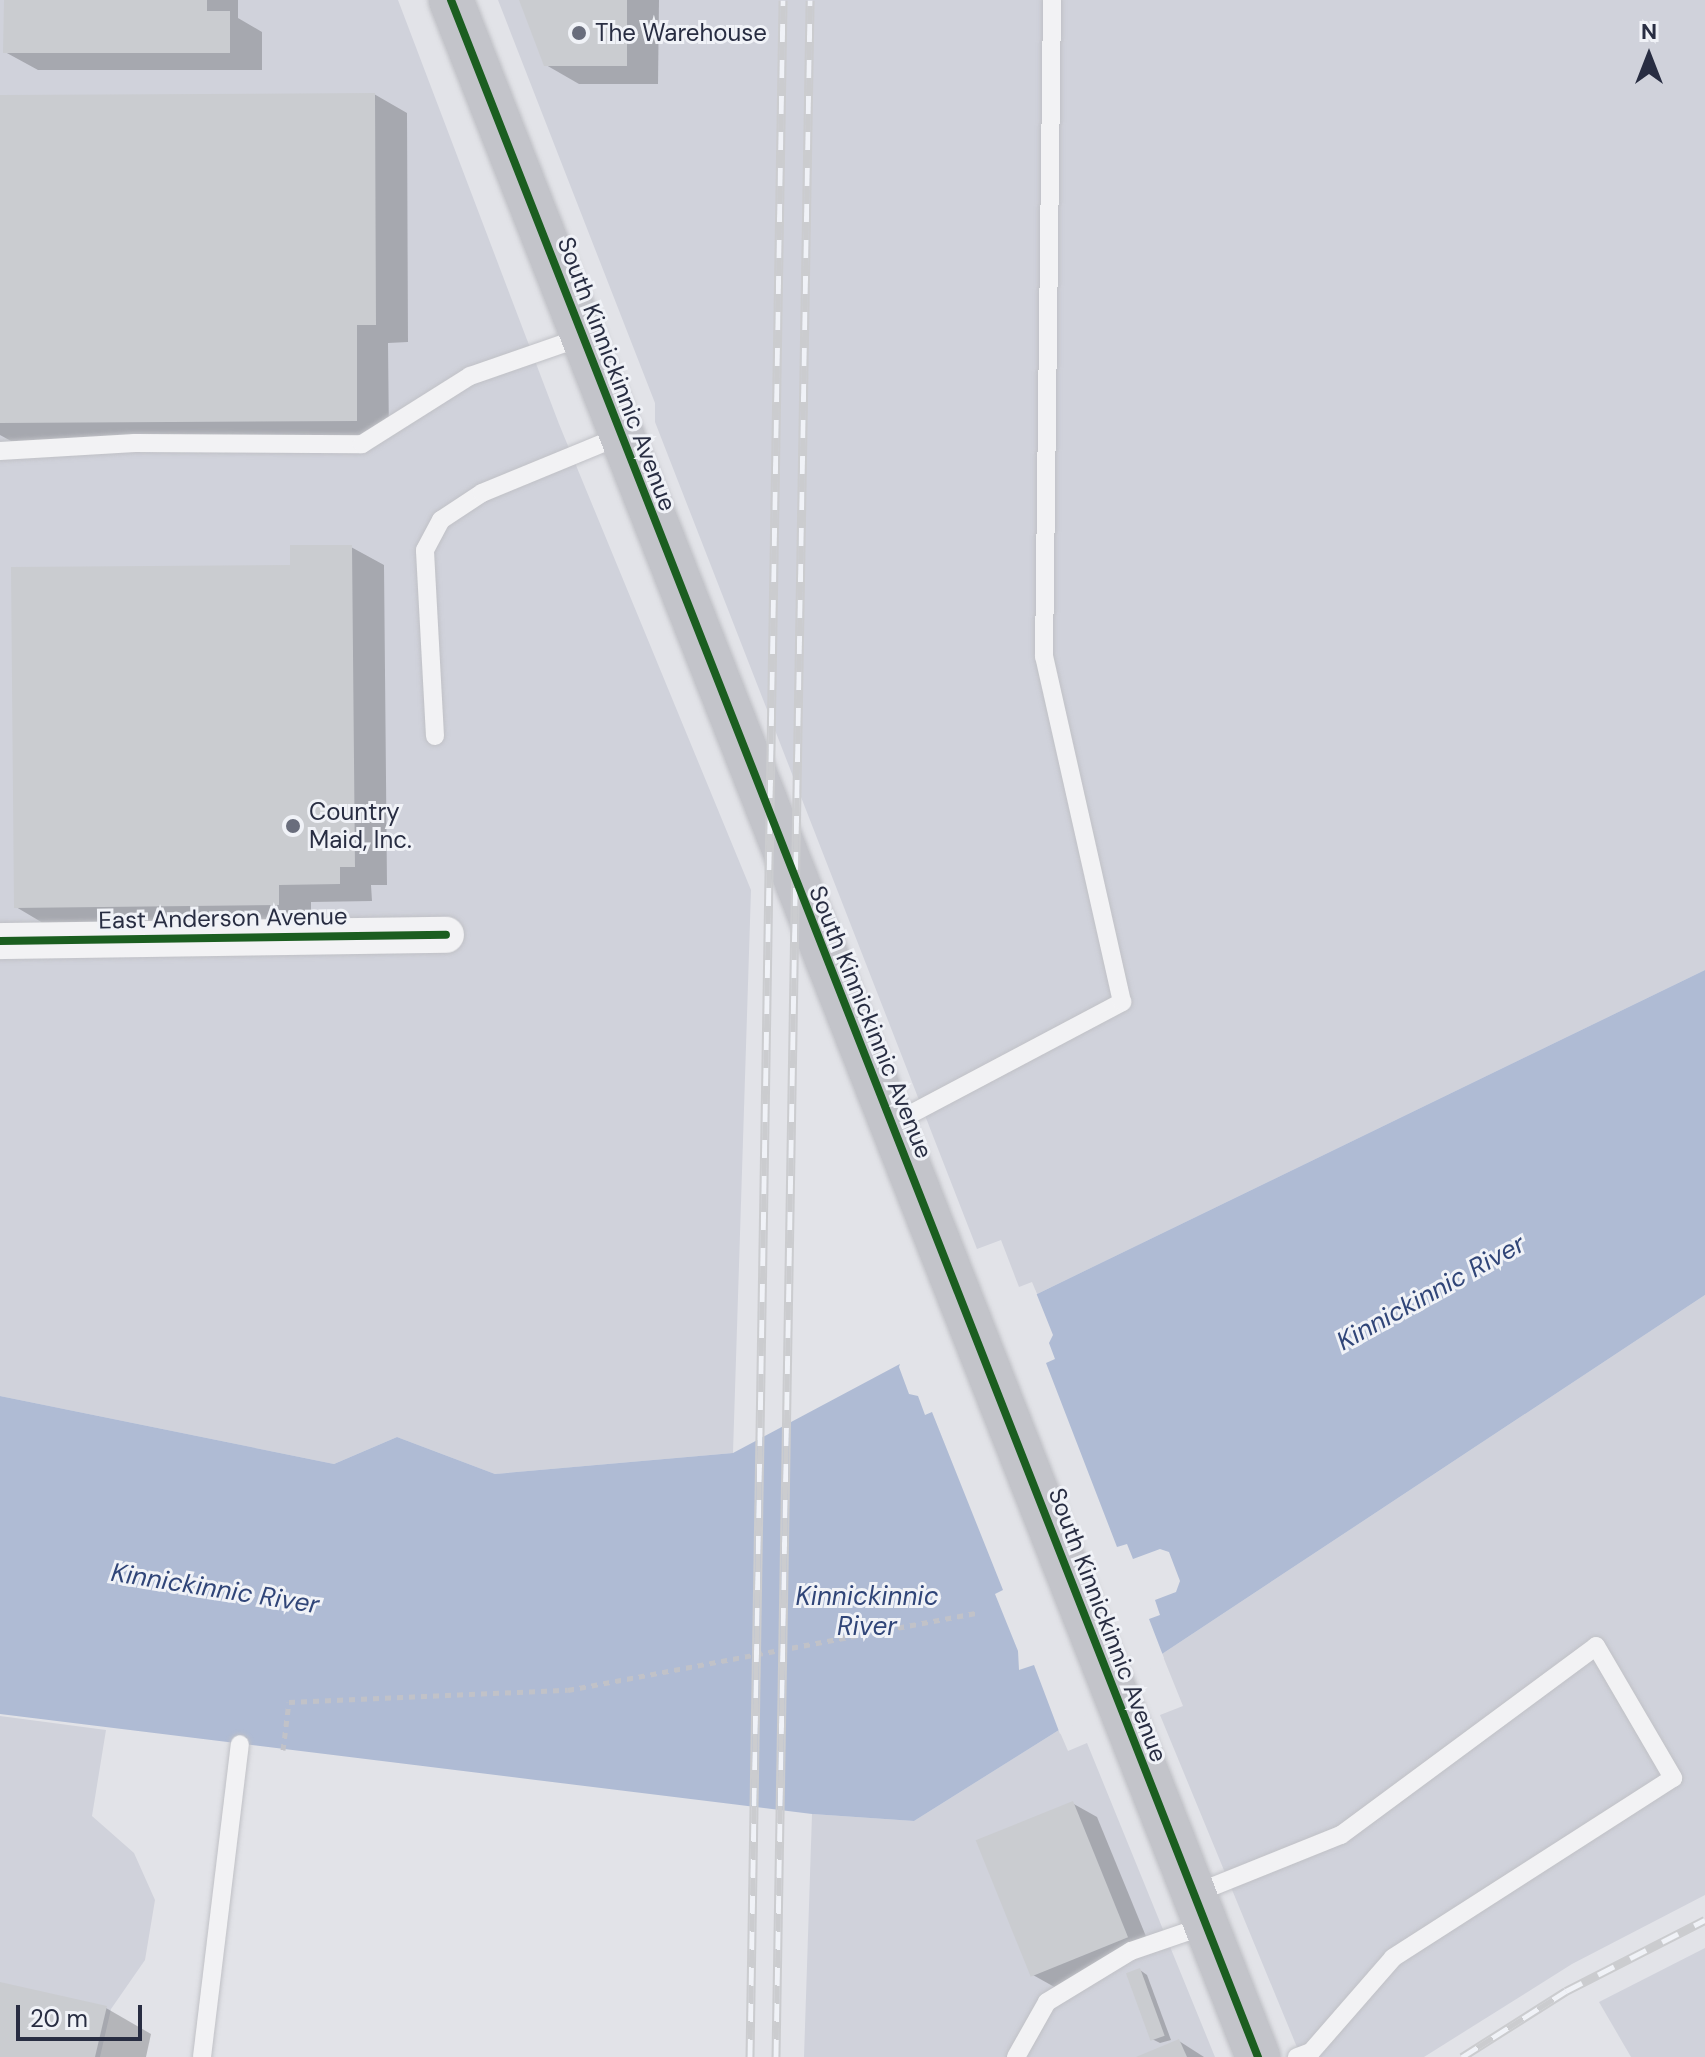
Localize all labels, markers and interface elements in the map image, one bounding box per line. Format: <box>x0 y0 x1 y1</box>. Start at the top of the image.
north arrow <box>1609 16 1689 96</box>
text: N <box>1641 17 1657 46</box>
place label: The Warehouse <box>595 19 767 47</box>
marker: The Warehouse <box>570 24 588 42</box>
street label: South Kinnickinnic Avenue <box>551 233 683 515</box>
place label: Country Maid, Inc. <box>309 798 412 854</box>
marker: Country Maid, Inc. <box>284 817 302 835</box>
street label: South Kinnickinnic Avenue <box>803 882 939 1162</box>
street label: East Anderson Avenue <box>98 901 348 935</box>
water label: Kinnickinnic River <box>1331 1228 1531 1358</box>
street label: South Kinnickinnic Avenue <box>1042 1484 1174 1766</box>
water label: Kinnickinnic River <box>109 1557 321 1621</box>
water label: Kinnickinnic River <box>795 1581 939 1642</box>
scale bar <box>20 1989 146 2039</box>
text: 20 m <box>30 2003 88 2034</box>

